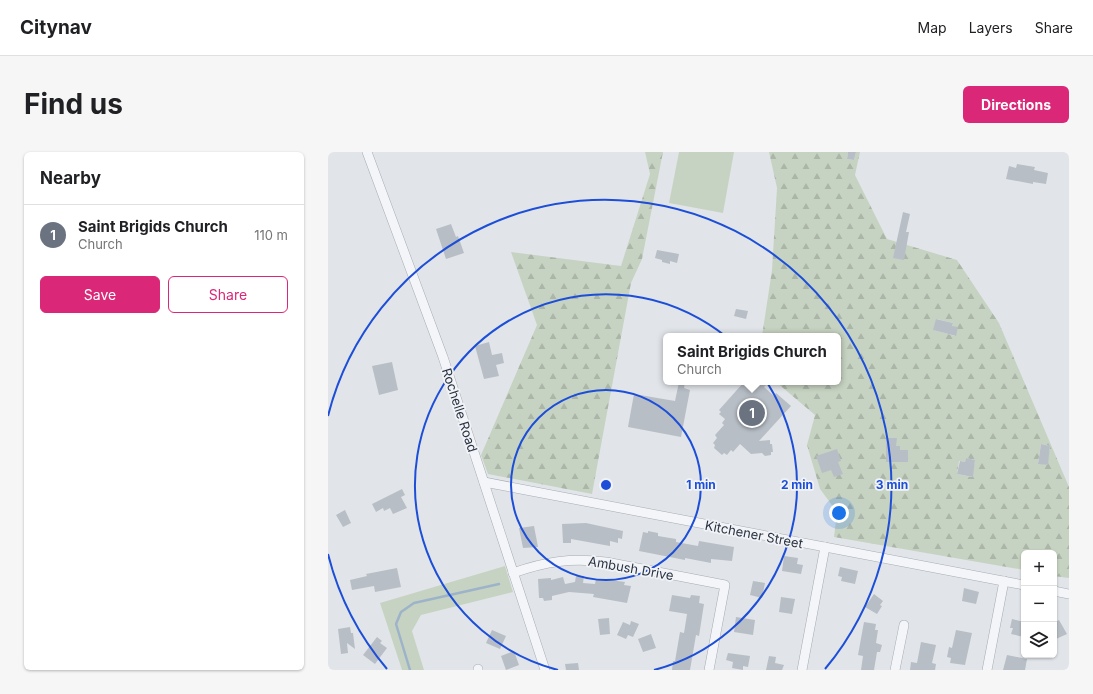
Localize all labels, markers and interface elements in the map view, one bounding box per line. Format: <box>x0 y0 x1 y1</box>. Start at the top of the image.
text: Citynav <box>20 16 92 39</box>
text: Map <box>918 19 947 36</box>
text: Layers <box>969 19 1013 36</box>
text: Share <box>1035 19 1073 36</box>
button: Directions <box>963 86 1069 123</box>
text: Find us <box>24 87 123 121</box>
text: Nearby <box>40 168 101 188</box>
text: Saint Brigids Church <box>78 217 228 236</box>
text: 1 <box>50 227 56 243</box>
text: 110 m <box>254 227 288 243</box>
text: Church <box>78 236 123 252</box>
button: Save <box>40 276 160 313</box>
button: Share <box>168 276 288 313</box>
popup <box>663 333 841 385</box>
text: Saint Brigids Church <box>677 342 827 361</box>
text: Church <box>677 361 722 377</box>
street label: Rochelle Road <box>439 366 481 454</box>
pin: 1 <box>739 398 765 428</box>
text: 1 min <box>686 477 716 492</box>
text: 2 min <box>781 477 813 492</box>
text: 3 min <box>876 477 908 492</box>
centre of rings <box>599 478 613 492</box>
your location <box>829 503 849 523</box>
street label: Kitchener Street <box>704 517 804 551</box>
map controls <box>1021 550 1057 658</box>
button: + <box>1021 550 1057 586</box>
street label: Ambush Drive <box>587 553 675 583</box>
button: − <box>1021 586 1057 622</box>
button: layers <box>1021 622 1057 658</box>

